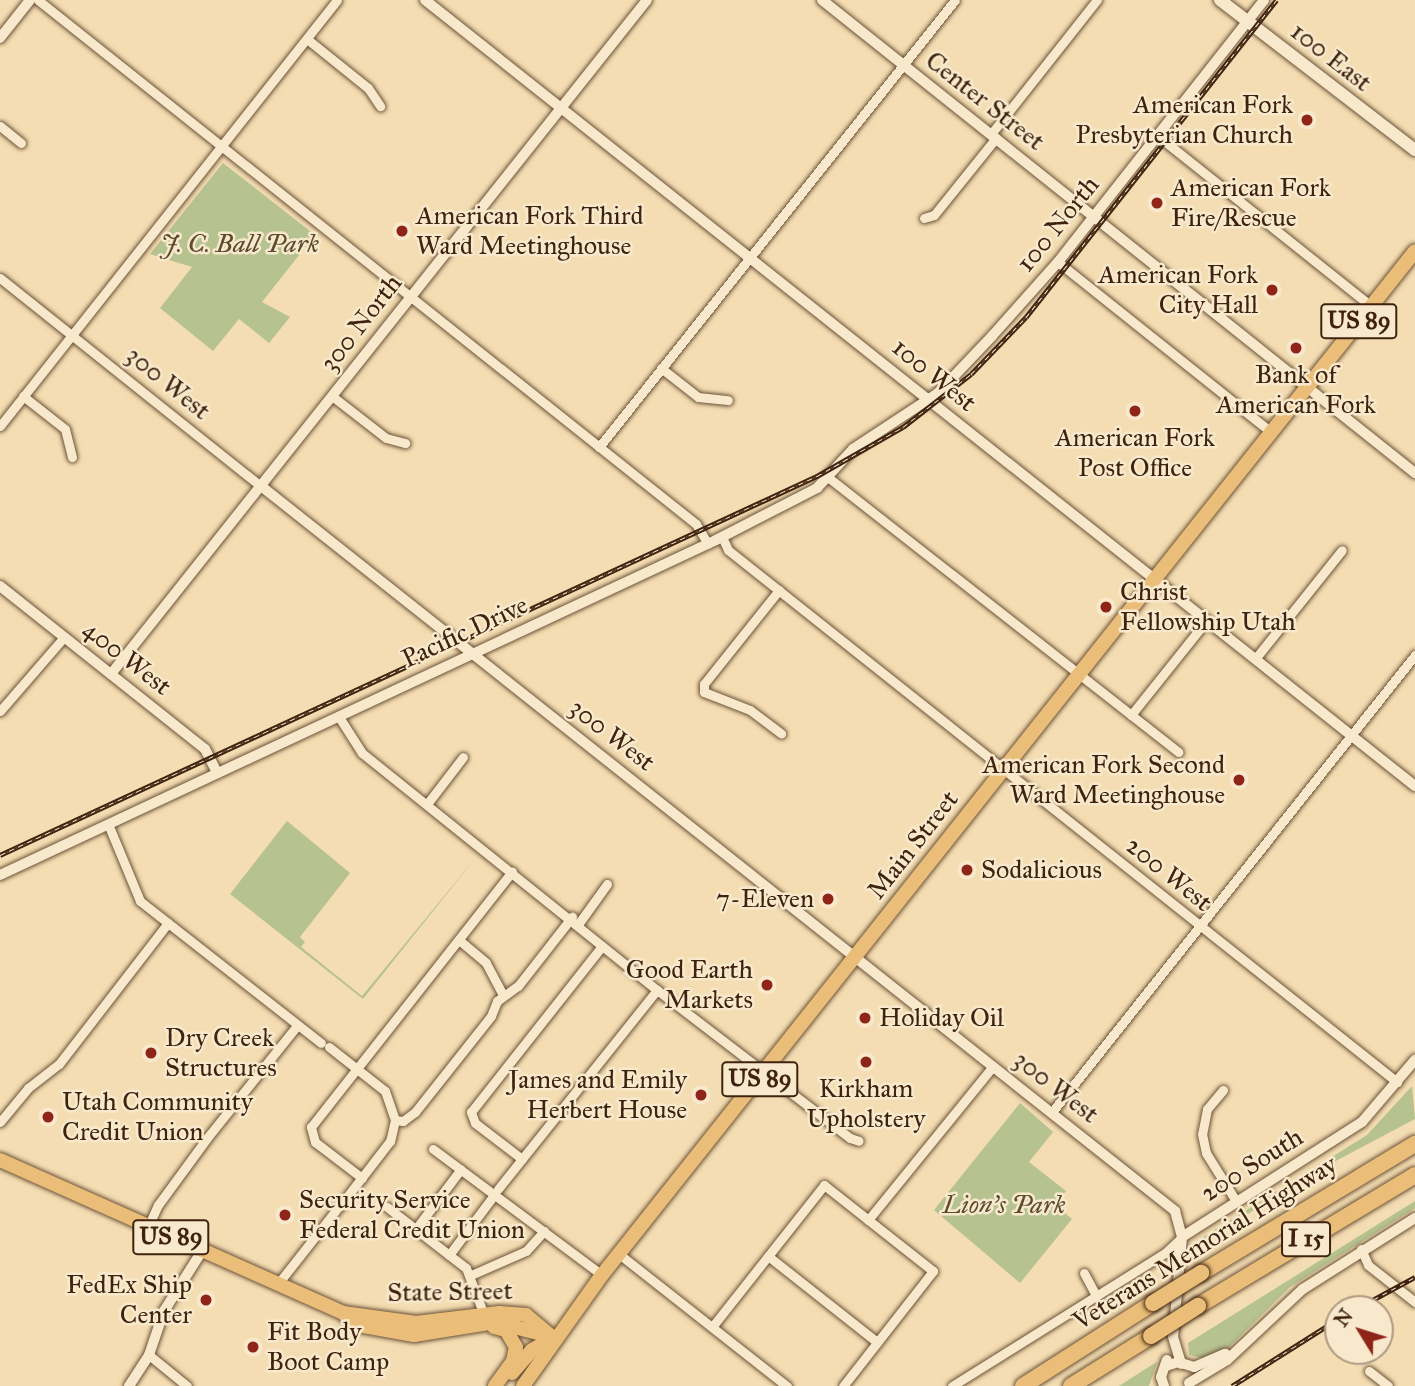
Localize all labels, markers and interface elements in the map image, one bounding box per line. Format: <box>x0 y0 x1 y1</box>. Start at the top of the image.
street label: 100 East <box>1284 16 1378 98</box>
street label: Center Street <box>919 45 1051 157</box>
place label: American Fork Presbyterian Church <box>1075 89 1293 150</box>
marker: American Fork Presbyterian Church <box>1299 112 1315 128</box>
street label: 100 North <box>1010 170 1106 278</box>
place label: American Fork Fire/Rescue <box>1171 172 1331 234</box>
marker: American Fork Fire/Rescue <box>1149 195 1165 211</box>
place label: American Fork Third Ward Meetinghouse <box>416 200 643 262</box>
marker: American Fork Third Ward Meetinghouse <box>394 223 410 239</box>
park label: J. C. Ball Park <box>161 228 319 260</box>
place label: American Fork City Hall <box>1098 259 1258 320</box>
street label: 300 North <box>313 268 409 378</box>
marker: American Fork City Hall <box>1264 282 1280 298</box>
road number: US 89 <box>1319 300 1399 342</box>
street label: 100 West <box>886 332 982 418</box>
street label: 300 West <box>120 340 216 426</box>
marker: Bank of American Fork <box>1288 340 1304 356</box>
place label: Bank of American Fork <box>1216 359 1376 420</box>
marker: American Fork Post Office <box>1127 403 1143 419</box>
place label: American Fork Post Office <box>1055 422 1215 484</box>
place label: Christ Fellowship Utah <box>1120 576 1296 638</box>
street label: Pacific Drive <box>397 589 533 675</box>
marker: Christ Fellowship Utah <box>1098 599 1114 615</box>
street label: 400 West <box>77 614 177 702</box>
street label: 300 West <box>563 692 661 778</box>
place label: American Fork Second Ward Meetinghouse <box>982 749 1225 810</box>
marker: American Fork Second Ward Meetinghouse <box>1231 772 1247 788</box>
street label: Main Street <box>861 784 965 906</box>
street label: 200 West <box>1120 830 1218 918</box>
place label: Sodalicious <box>981 854 1102 886</box>
marker: Sodalicious <box>959 862 975 878</box>
place label: 7-Eleven <box>716 883 814 915</box>
marker: 7-Eleven <box>820 891 836 907</box>
place label: Good Earth Markets <box>626 954 753 1016</box>
marker: Good Earth Markets <box>759 977 775 993</box>
place label: Holiday Oil <box>879 1002 1004 1034</box>
marker: Holiday Oil <box>857 1010 873 1026</box>
place label: Dry Creek Structures <box>165 1022 277 1084</box>
street label: 300 West <box>1007 1044 1105 1130</box>
marker: Dry Creek Structures <box>143 1045 159 1061</box>
marker: Kirkham Upholstery <box>858 1054 874 1070</box>
road number: US 89 <box>720 1058 800 1100</box>
place label: James and Emily Herbert House <box>508 1064 687 1126</box>
place label: Kirkham Upholstery <box>807 1073 925 1134</box>
place label: Utah Community Credit Union <box>62 1086 253 1148</box>
marker: James and Emily Herbert House <box>693 1087 709 1103</box>
marker: Utah Community Credit Union <box>40 1109 56 1125</box>
street label: 200 South <box>1195 1121 1309 1209</box>
street label: Veterans Memorial Highway <box>1067 1149 1343 1337</box>
place label: Security Service Federal Credit Union <box>299 1184 525 1246</box>
park label: Lion's Park <box>943 1189 1065 1221</box>
marker: Security Service Federal Credit Union <box>277 1207 293 1223</box>
road number: US 89 <box>131 1217 211 1258</box>
road number: I 15 <box>1280 1218 1332 1260</box>
place label: FedEx Ship Center <box>66 1269 192 1330</box>
street label: State Street <box>387 1275 513 1309</box>
marker: FedEx Ship Center <box>198 1292 214 1308</box>
north arrow <box>1324 1295 1394 1365</box>
text: N <box>1330 1305 1358 1331</box>
place label: Fit Body Boot Camp <box>267 1316 389 1378</box>
marker: Fit Body Boot Camp <box>245 1339 261 1355</box>

